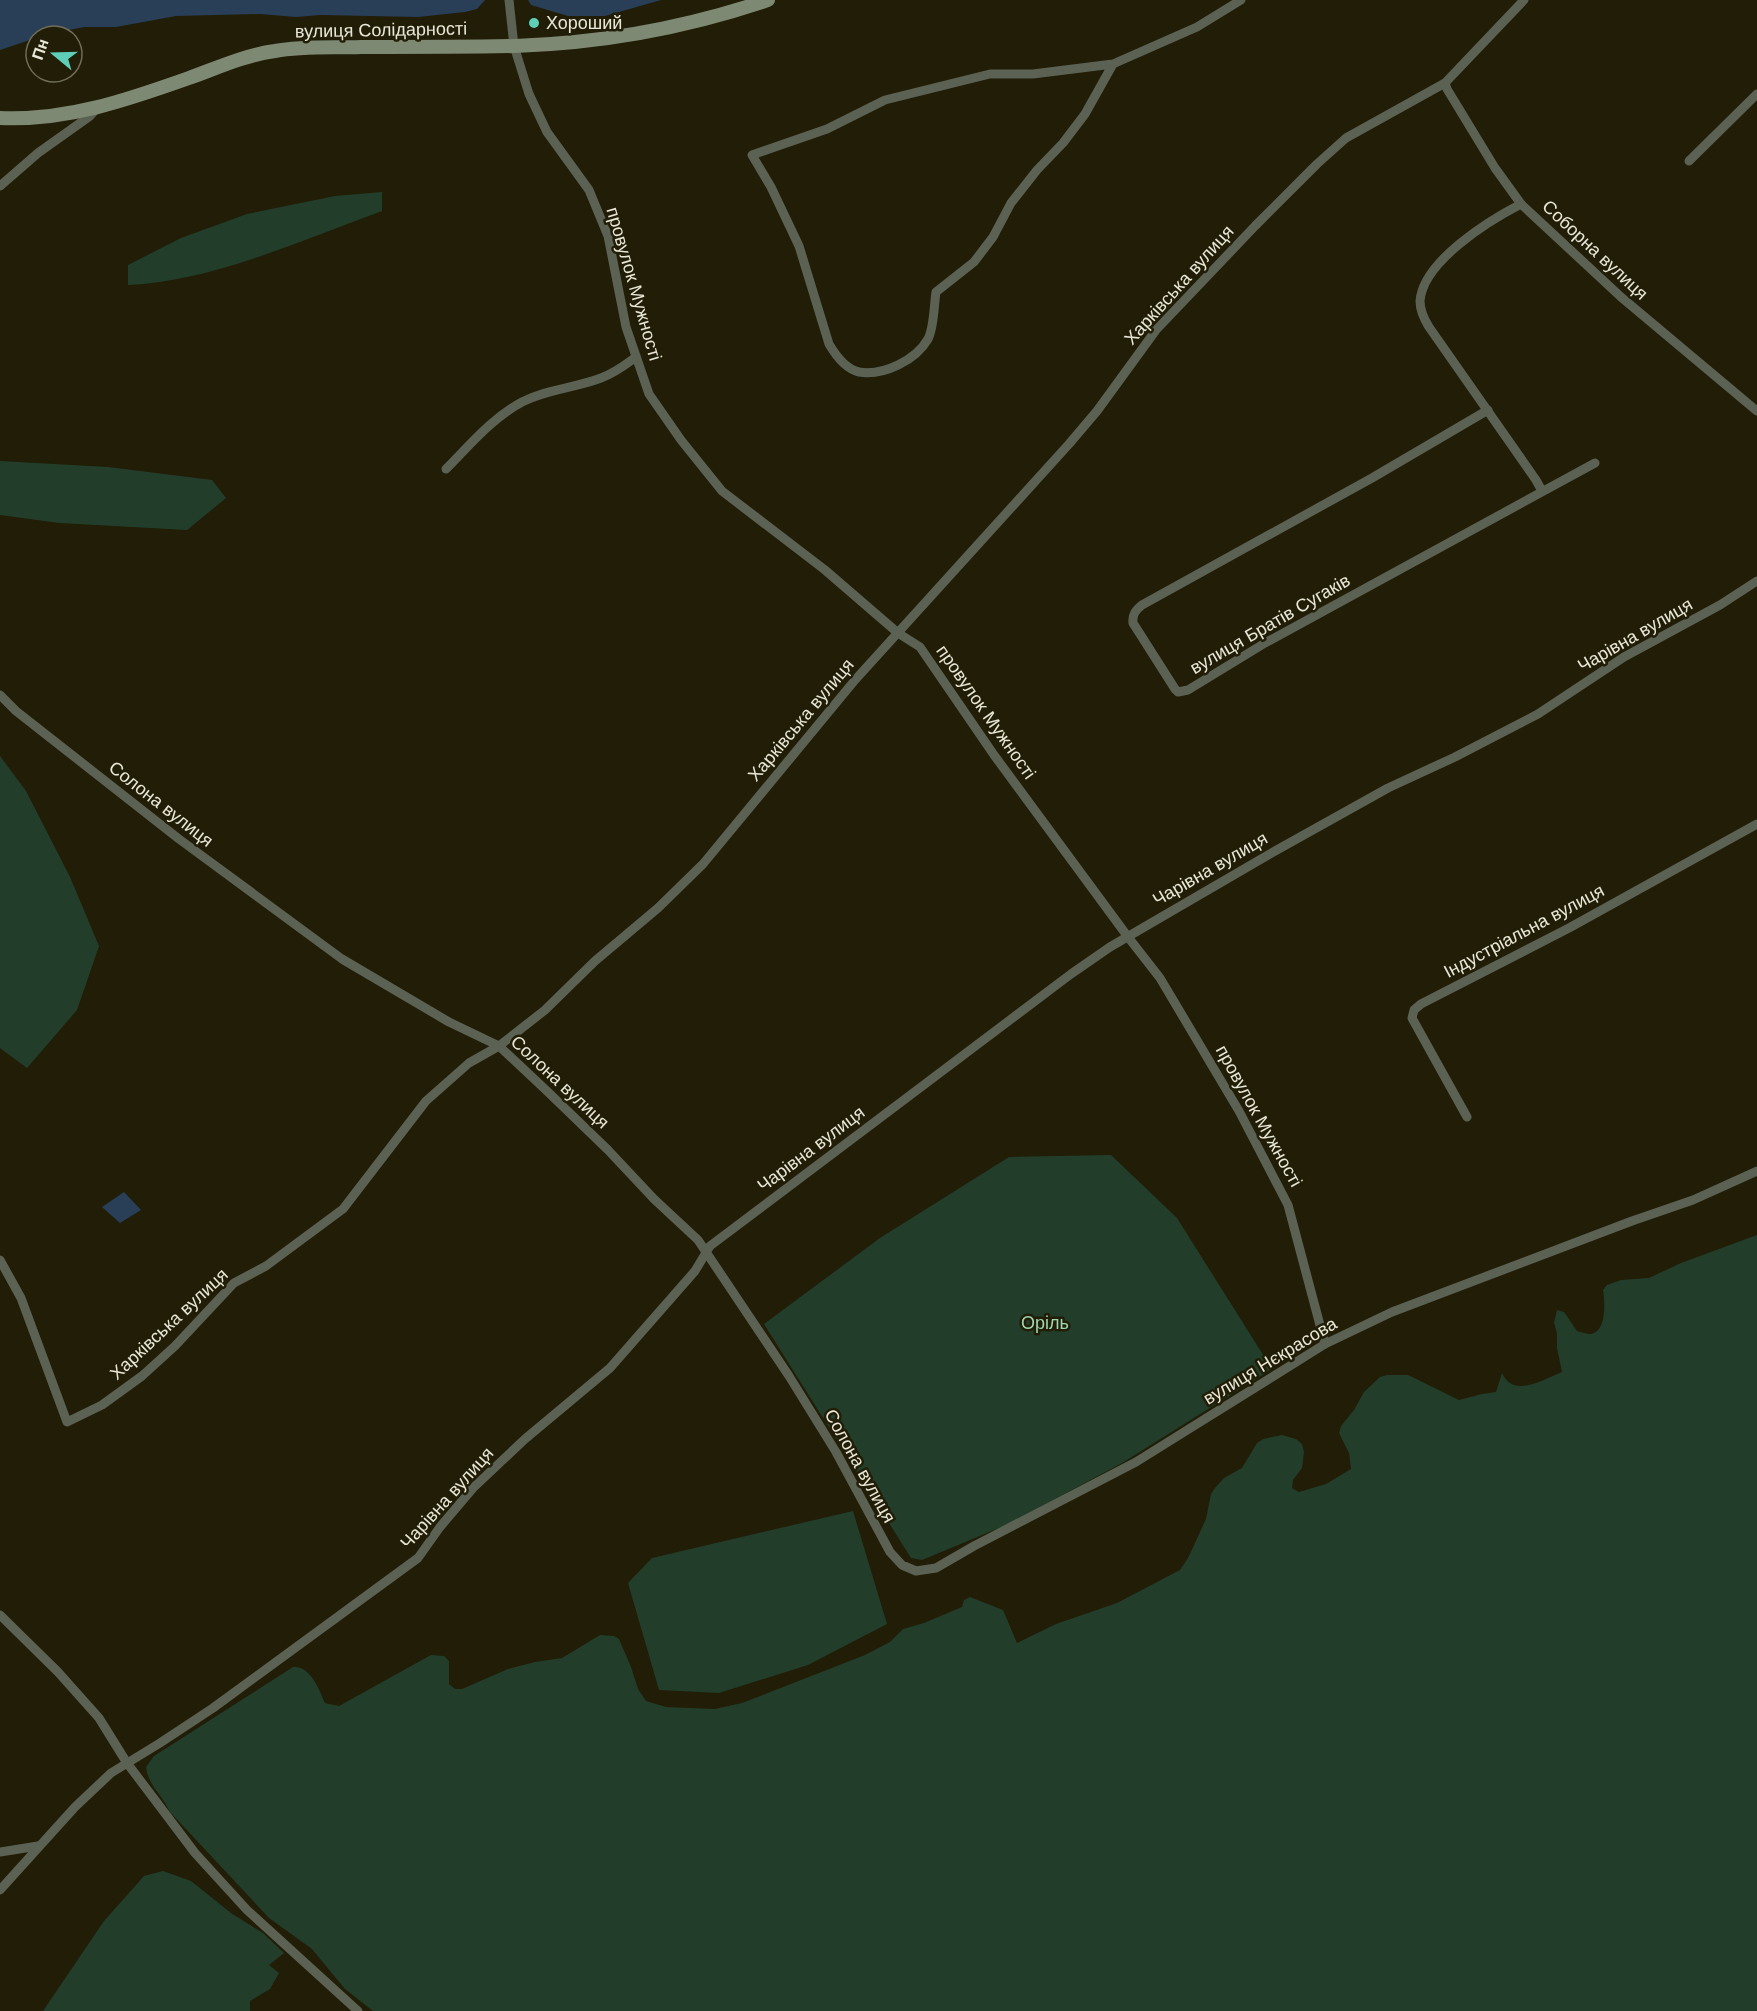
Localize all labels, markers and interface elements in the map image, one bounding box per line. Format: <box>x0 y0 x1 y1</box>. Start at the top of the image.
place label: Хороший <box>546 13 622 33</box>
marker: Хороший <box>527 16 541 30</box>
street label: вулиця Солідарності <box>295 18 467 42</box>
north arrow <box>24 24 84 84</box>
text: Пн <box>29 37 52 62</box>
street label: Соборна вулиця <box>1538 196 1652 304</box>
street label: провулок Мужності <box>603 205 665 363</box>
street label: Харківська вулиця <box>1120 221 1238 349</box>
street label: вулиця Братів Сугаків <box>1187 570 1353 678</box>
street label: Чарівна вулиця <box>1574 594 1696 676</box>
street label: провулок Мужності <box>932 641 1040 783</box>
street label: Харківська вулиця <box>744 655 858 785</box>
street label: Солона вулиця <box>105 757 217 851</box>
street label: Чарівна вулиця <box>1149 828 1271 910</box>
street label: Індустріальна вулиця <box>1440 880 1608 982</box>
street label: Солона вулиця <box>507 1031 613 1133</box>
street label: провулок Мужності <box>1212 1042 1306 1190</box>
street label: Чарівна вулиця <box>754 1102 868 1196</box>
street label: Харківська вулиця <box>106 1264 232 1384</box>
park label: Оріль <box>1021 1313 1069 1333</box>
street label: вулиця Нєкрасова <box>1200 1313 1341 1409</box>
street label: Солона вулиця <box>821 1406 899 1526</box>
street label: Чарівна вулиця <box>396 1443 498 1553</box>

